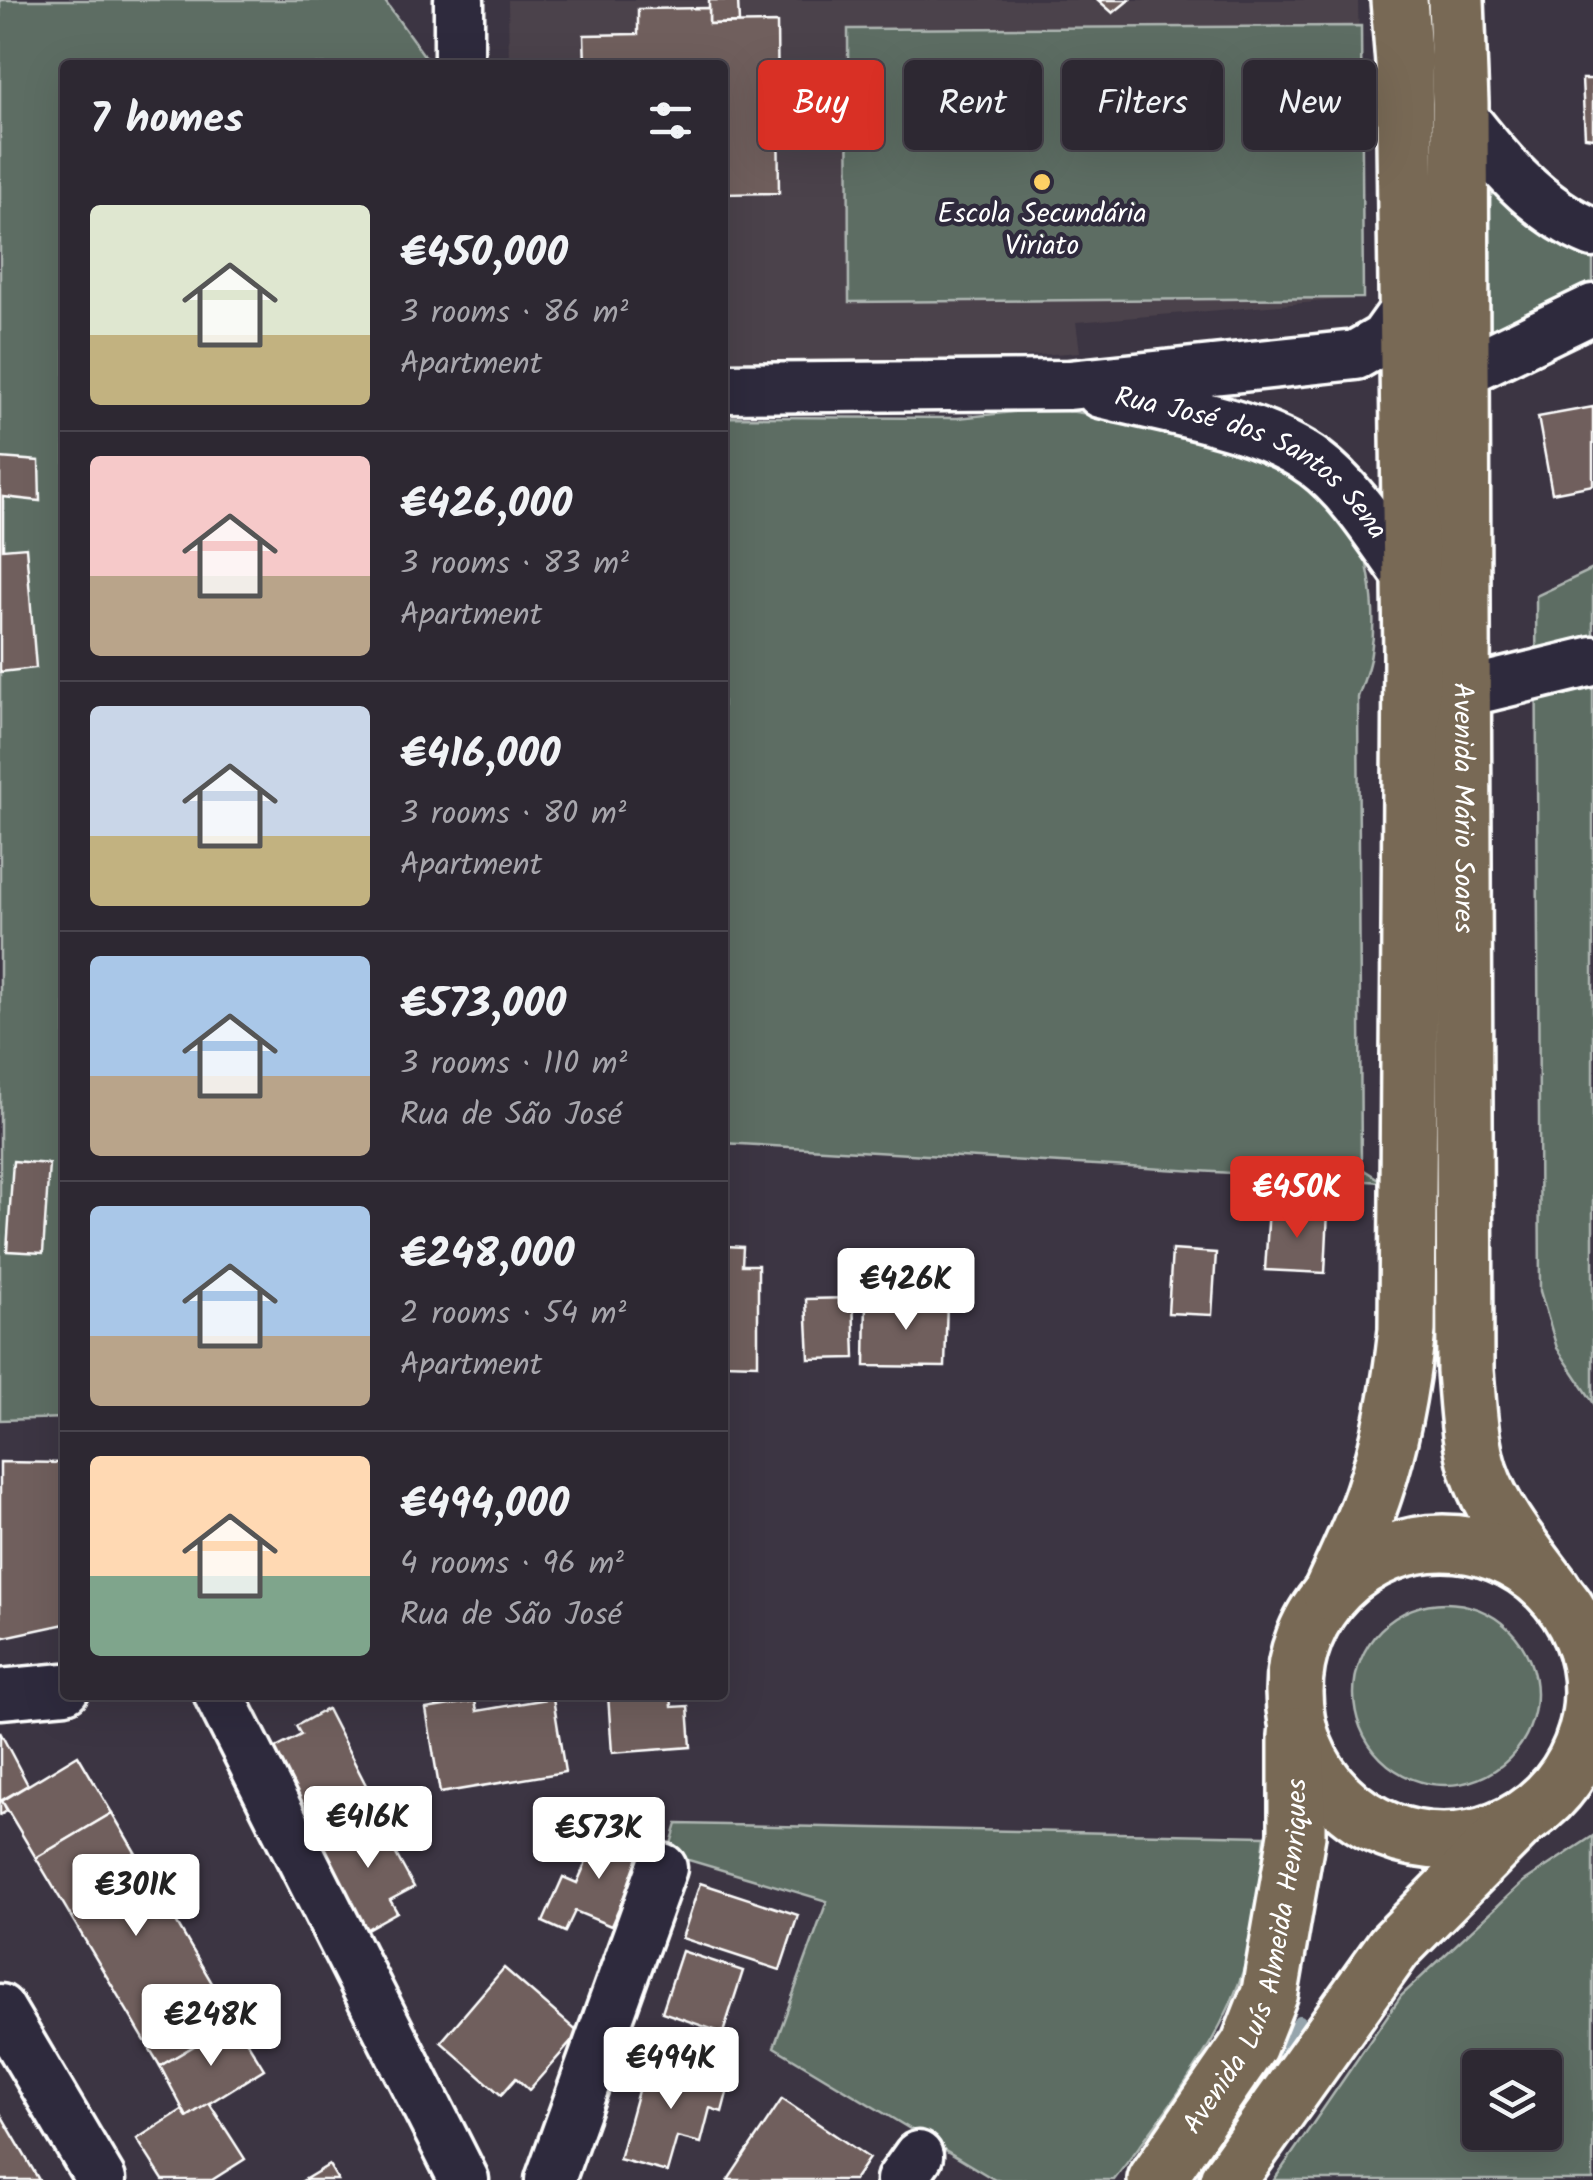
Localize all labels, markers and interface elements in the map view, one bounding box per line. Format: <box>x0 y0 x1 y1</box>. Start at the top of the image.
chip: Buy <box>758 60 884 150</box>
chip: Rent <box>904 60 1042 150</box>
chip: Filters <box>1062 60 1223 150</box>
chip: New <box>1243 60 1376 150</box>
text: 7 homes <box>90 87 243 154</box>
icon: filters <box>643 93 698 148</box>
marker: Escola Secundária Viriato <box>1031 171 1053 193</box>
place label: Escola Secundária Viriato <box>937 192 1147 269</box>
text: €450,000 <box>400 221 568 288</box>
icon: home <box>170 245 290 365</box>
text: 3 rooms · 86 m² <box>400 288 628 339</box>
text: Apartment <box>400 339 542 390</box>
street label: Rua José dos Santos Sena <box>1110 375 1399 549</box>
text: €426,000 <box>400 472 572 539</box>
icon: home <box>170 496 290 616</box>
text: 3 rooms · 83 m² <box>400 539 629 590</box>
text: Apartment <box>400 590 542 641</box>
street label: Avenida Mário Soares <box>1440 682 1486 934</box>
text: €416,000 <box>400 722 561 789</box>
icon: home <box>170 746 290 866</box>
text: 3 rooms · 80 m² <box>400 789 626 840</box>
text: Apartment <box>400 840 542 891</box>
text: €573,000 <box>400 972 566 1039</box>
icon: home <box>170 996 290 1116</box>
text: 3 rooms · 110 m² <box>400 1039 627 1090</box>
text: Rua de São José <box>400 1090 622 1141</box>
pin: €450K <box>1227 1156 1367 1241</box>
text: €450K <box>1252 1163 1342 1214</box>
text: €248,000 <box>400 1222 574 1289</box>
icon: home <box>170 1246 290 1366</box>
pin: €426K <box>836 1248 976 1333</box>
text: €426K <box>860 1255 953 1306</box>
text: 2 rooms · 54 m² <box>400 1289 626 1340</box>
text: Apartment <box>400 1340 542 1391</box>
text: €494,000 <box>400 1472 569 1539</box>
icon: home <box>170 1496 290 1616</box>
text: 4 rooms · 96 m² <box>400 1539 624 1590</box>
text: Rua de São José <box>400 1590 622 1641</box>
street label: Avenida Luís Almeida Henriques <box>1171 1778 1320 2144</box>
pin: €416K <box>298 1786 438 1871</box>
text: €416K <box>326 1793 410 1844</box>
pin: €573K <box>529 1797 669 1882</box>
text: €573K <box>555 1804 643 1855</box>
pin: €301K <box>66 1854 206 1939</box>
text: €301K <box>94 1861 178 1912</box>
pin: €248K <box>141 1984 281 2069</box>
text: €248K <box>164 1991 258 2042</box>
pin: €494K <box>601 2027 741 2112</box>
text: €494K <box>626 2034 716 2085</box>
map controls <box>1462 2050 1562 2150</box>
button: layers <box>1462 2050 1562 2150</box>

